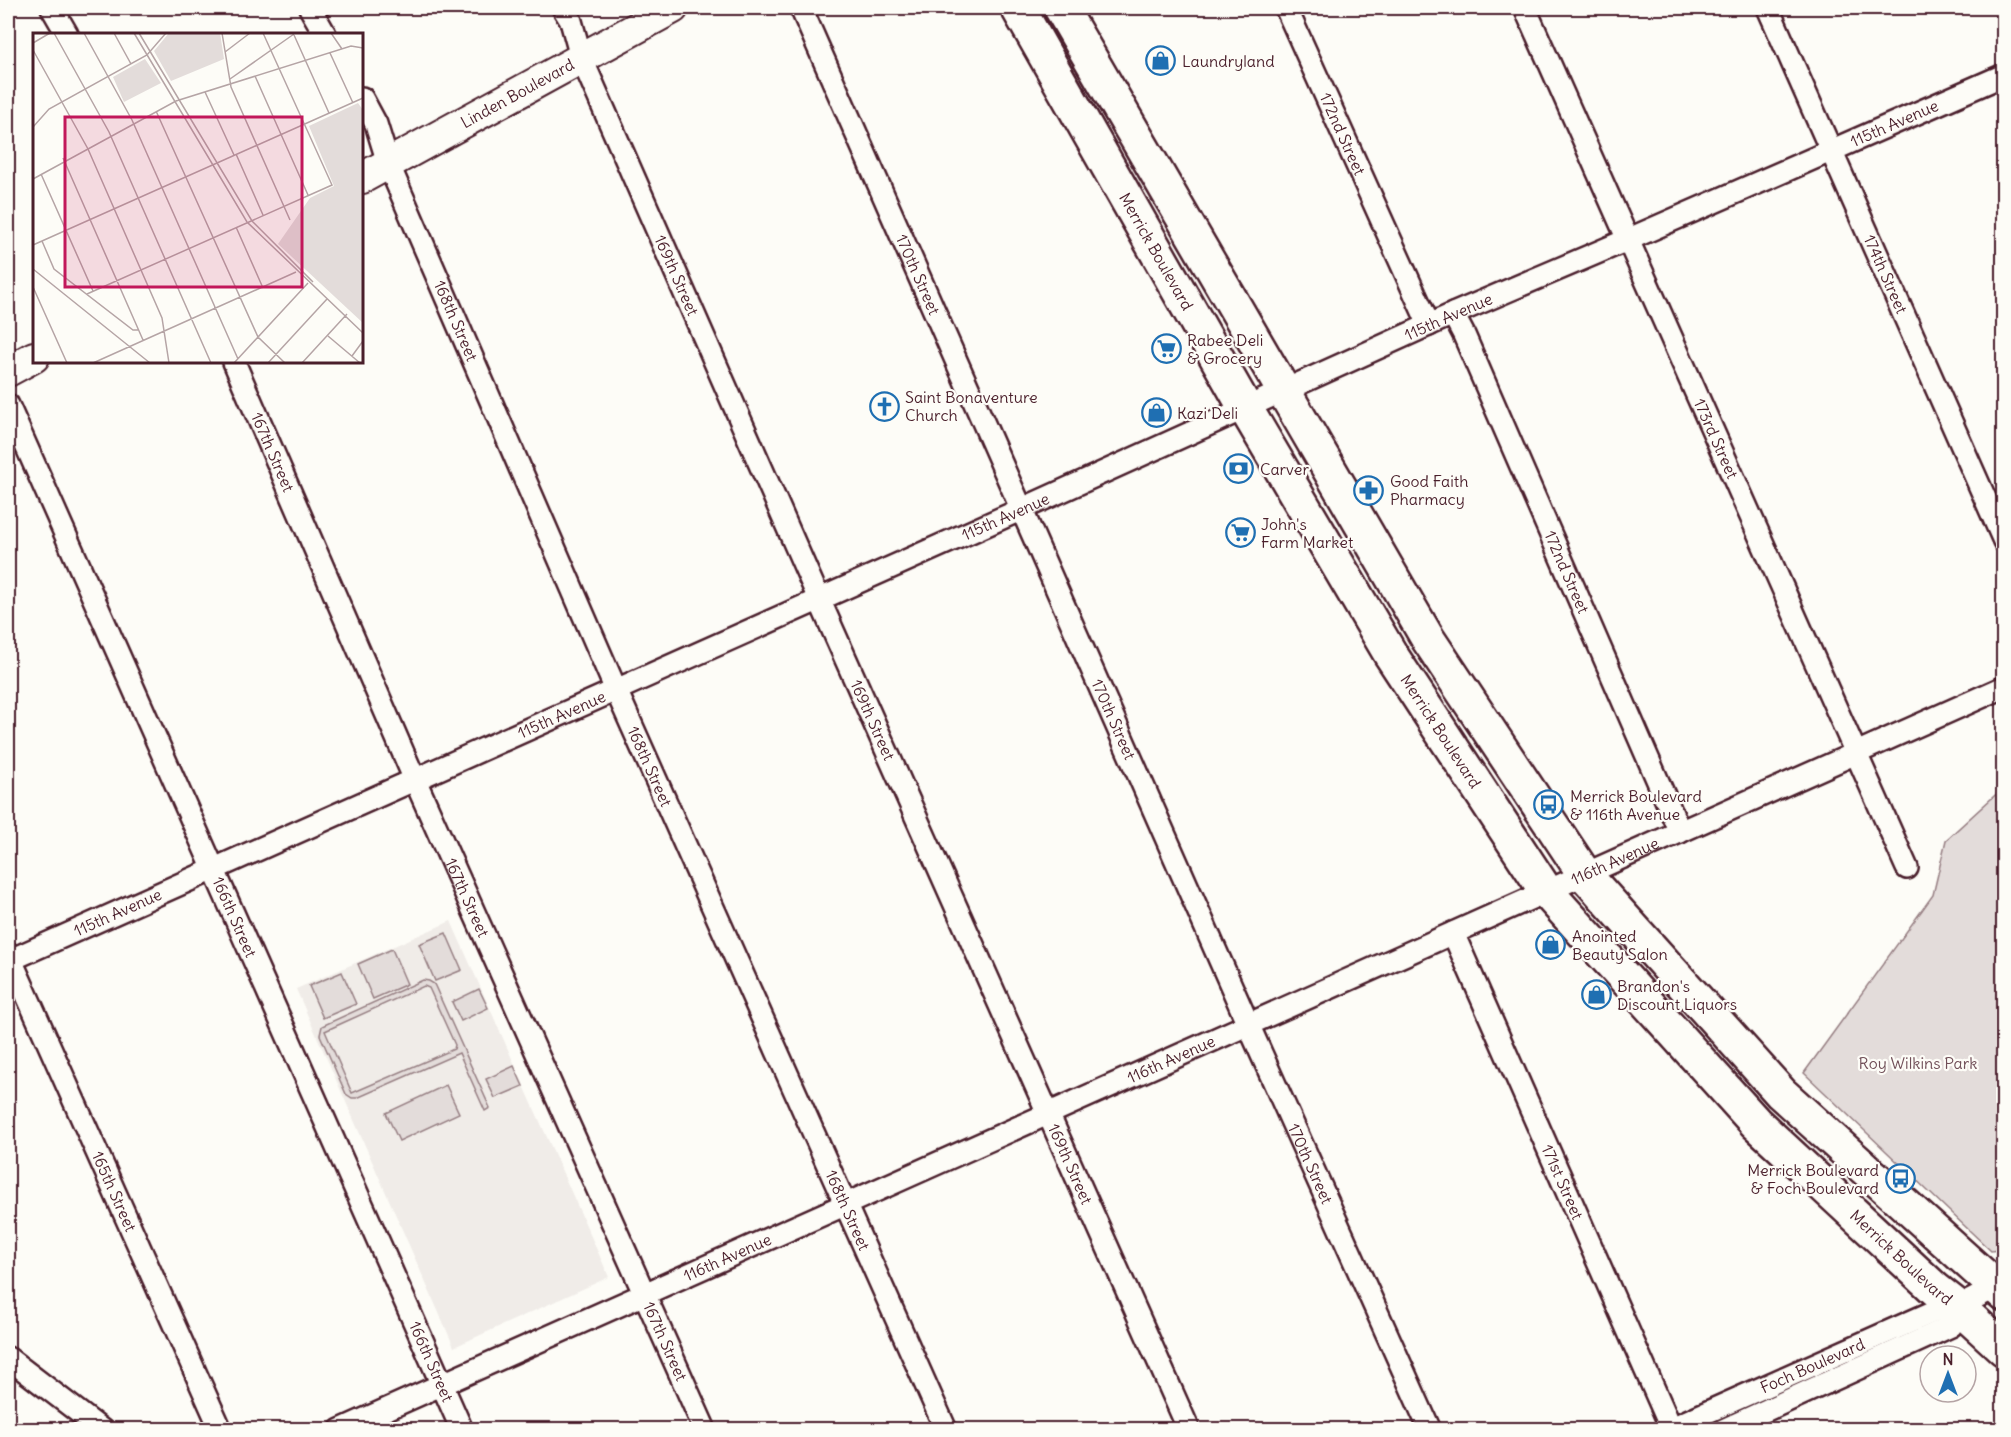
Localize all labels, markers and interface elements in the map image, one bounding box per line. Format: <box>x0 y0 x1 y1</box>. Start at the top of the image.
inset map <box>33 33 363 363</box>
shop icon: Laundryland <box>1145 45 1177 77</box>
place label: Laundryland <box>1182 51 1275 71</box>
street label: Linden Boulevard <box>457 54 578 132</box>
street label: 172nd Street <box>1315 89 1370 179</box>
street label: 115th Avenue <box>1847 95 1941 151</box>
street label: Merrick Boulevard <box>1115 189 1198 314</box>
street label: 170th Street <box>892 231 945 318</box>
street label: 174th Street <box>1860 231 1912 317</box>
street label: 169th Street <box>650 232 704 319</box>
street label: 168th Street <box>430 277 483 365</box>
street label: 115th Avenue <box>1401 288 1495 345</box>
place label: Rabee Deli & Grocery <box>1187 330 1263 368</box>
supermarket icon: Rabee Deli & Grocery <box>1150 333 1182 365</box>
place label: Saint Bonaventure Church <box>905 387 1038 425</box>
church icon: Saint Bonaventure Church <box>868 390 900 422</box>
street label: 173rd Street <box>1690 395 1743 482</box>
shop icon: Kazi Deli <box>1140 397 1172 429</box>
place label: Kazi Deli <box>1177 403 1238 423</box>
street label: 167th Street <box>247 409 299 495</box>
bank icon: Carver <box>1223 453 1255 485</box>
place label: Carver <box>1260 459 1309 479</box>
place label: Good Faith Pharmacy <box>1390 471 1468 509</box>
pharmacy icon: Good Faith Pharmacy <box>1353 474 1385 506</box>
street label: 115th Avenue <box>958 488 1052 545</box>
place label: John's Farm Market <box>1261 514 1354 552</box>
supermarket icon: John's Farm Market <box>1224 517 1256 549</box>
street label: 172nd Street <box>1540 527 1594 617</box>
street label: Merrick Boulevard <box>1396 671 1486 792</box>
street label: 170th Street <box>1087 676 1141 763</box>
street label: 169th Street <box>846 677 900 764</box>
street label: 115th Avenue <box>514 686 609 743</box>
street label: 168th Street <box>623 723 677 810</box>
place label: Merrick Boulevard & 116th Avenue <box>1570 786 1702 824</box>
bus stop icon: Merrick Boulevard & 116th Avenue <box>1533 789 1565 821</box>
street label: 116th Avenue <box>1568 833 1662 889</box>
street label: 167th Street <box>441 855 494 941</box>
street label: 166th Street <box>208 874 262 961</box>
street label: 115th Avenue <box>71 884 165 940</box>
place label: Anointed Beauty Salon <box>1572 926 1668 964</box>
shop icon: Anointed Beauty Salon <box>1535 929 1567 961</box>
place label: Brandon's Discount Liquors <box>1617 976 1737 1014</box>
shop icon: Brandon's Discount Liquors <box>1580 979 1612 1011</box>
street label: 116th Avenue <box>1124 1031 1218 1087</box>
park label: Roy Wilkins Park <box>1859 1053 1977 1073</box>
street label: 170th Street <box>1284 1120 1338 1207</box>
street label: 169th Street <box>1044 1121 1097 1208</box>
street label: 171st Street <box>1537 1141 1588 1223</box>
street label: 165th Street <box>88 1148 141 1235</box>
place label: Merrick Boulevard & Foch Boulevard <box>1747 1160 1879 1198</box>
bus stop icon: Merrick Boulevard & Foch Boulevard <box>1884 1163 1916 1195</box>
street label: 168th Street <box>821 1167 875 1254</box>
street label: Merrick Boulevard <box>1846 1205 1957 1309</box>
street label: 116th Avenue <box>680 1229 774 1285</box>
street label: 167th Street <box>639 1298 692 1384</box>
street label: 166th Street <box>405 1318 458 1405</box>
street label: Foch Boulevard <box>1757 1334 1868 1397</box>
north arrow <box>1918 1344 1978 1404</box>
text: N <box>1942 1349 1954 1369</box>

